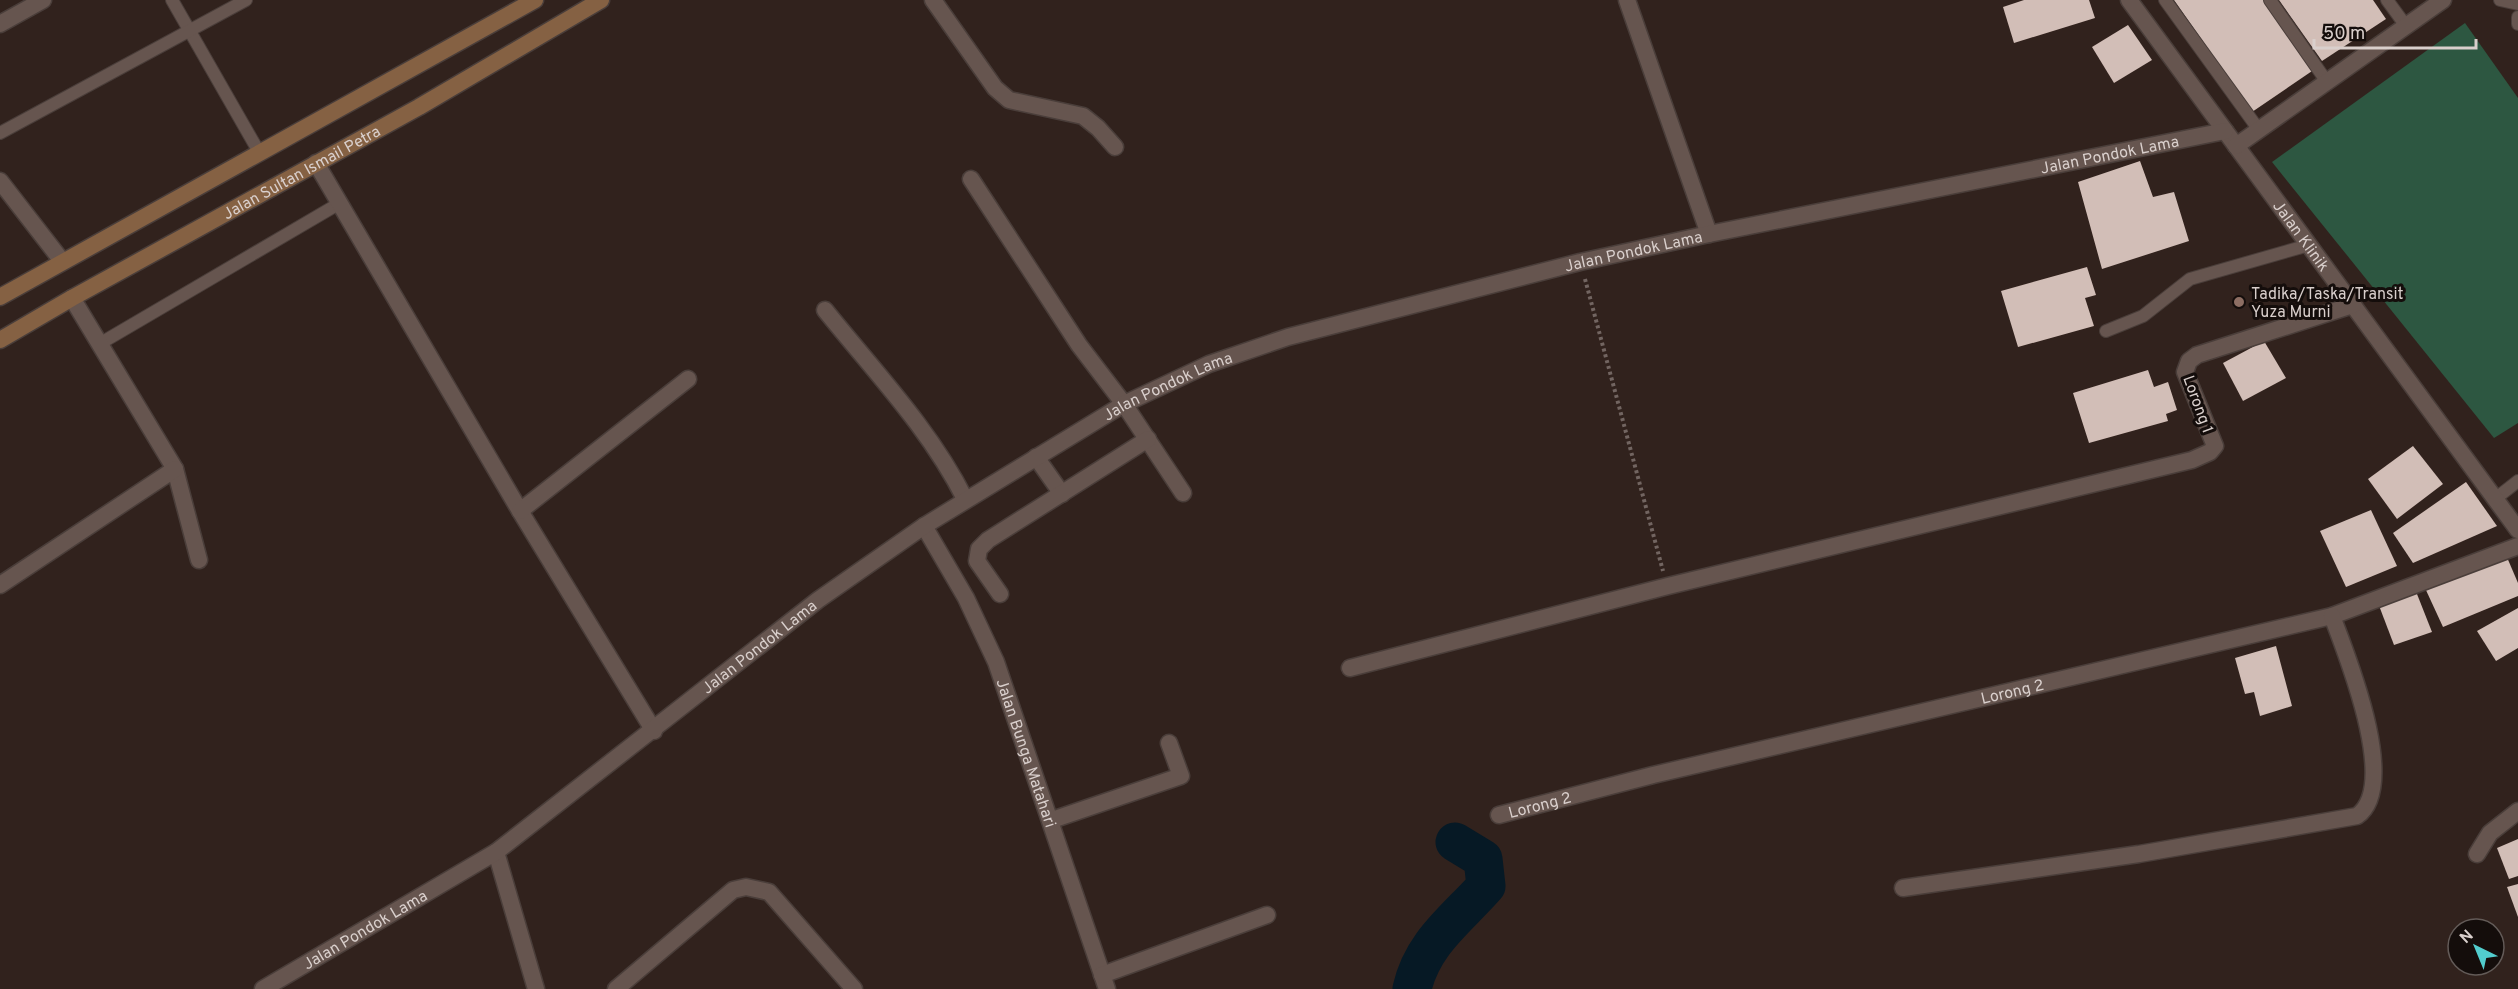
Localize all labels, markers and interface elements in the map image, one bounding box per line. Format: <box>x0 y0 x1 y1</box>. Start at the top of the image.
scale bar <box>2314 12 2476 50</box>
text: 50 m <box>2323 23 2365 46</box>
street label: Jalan Sultan Ismail Petra <box>220 122 385 225</box>
street label: Jalan Pondok Lama <box>2039 132 2181 180</box>
street label: Jalan Klinik <box>2267 197 2333 276</box>
street label: Jalan Pondok Lama <box>1562 228 1705 278</box>
place label: Tadika/Taska/Transit Yuza Murni <box>2251 285 2404 323</box>
marker: Tadika/Taska/Transit Yuza Murni <box>2232 295 2246 309</box>
street label: Jalan Pondok Lama <box>1100 349 1235 426</box>
street label: Lorong 1 <box>2177 373 2217 437</box>
street label: Jalan Pondok Lama <box>698 597 822 699</box>
street label: Lorong 2 <box>1979 676 2046 710</box>
street label: Jalan Bunga Matahari <box>990 677 1059 830</box>
street label: Lorong 2 <box>1507 789 1574 824</box>
street label: Jalan Pondok Lama <box>300 887 432 975</box>
north arrow <box>2446 917 2506 977</box>
text: N <box>2456 926 2478 949</box>

